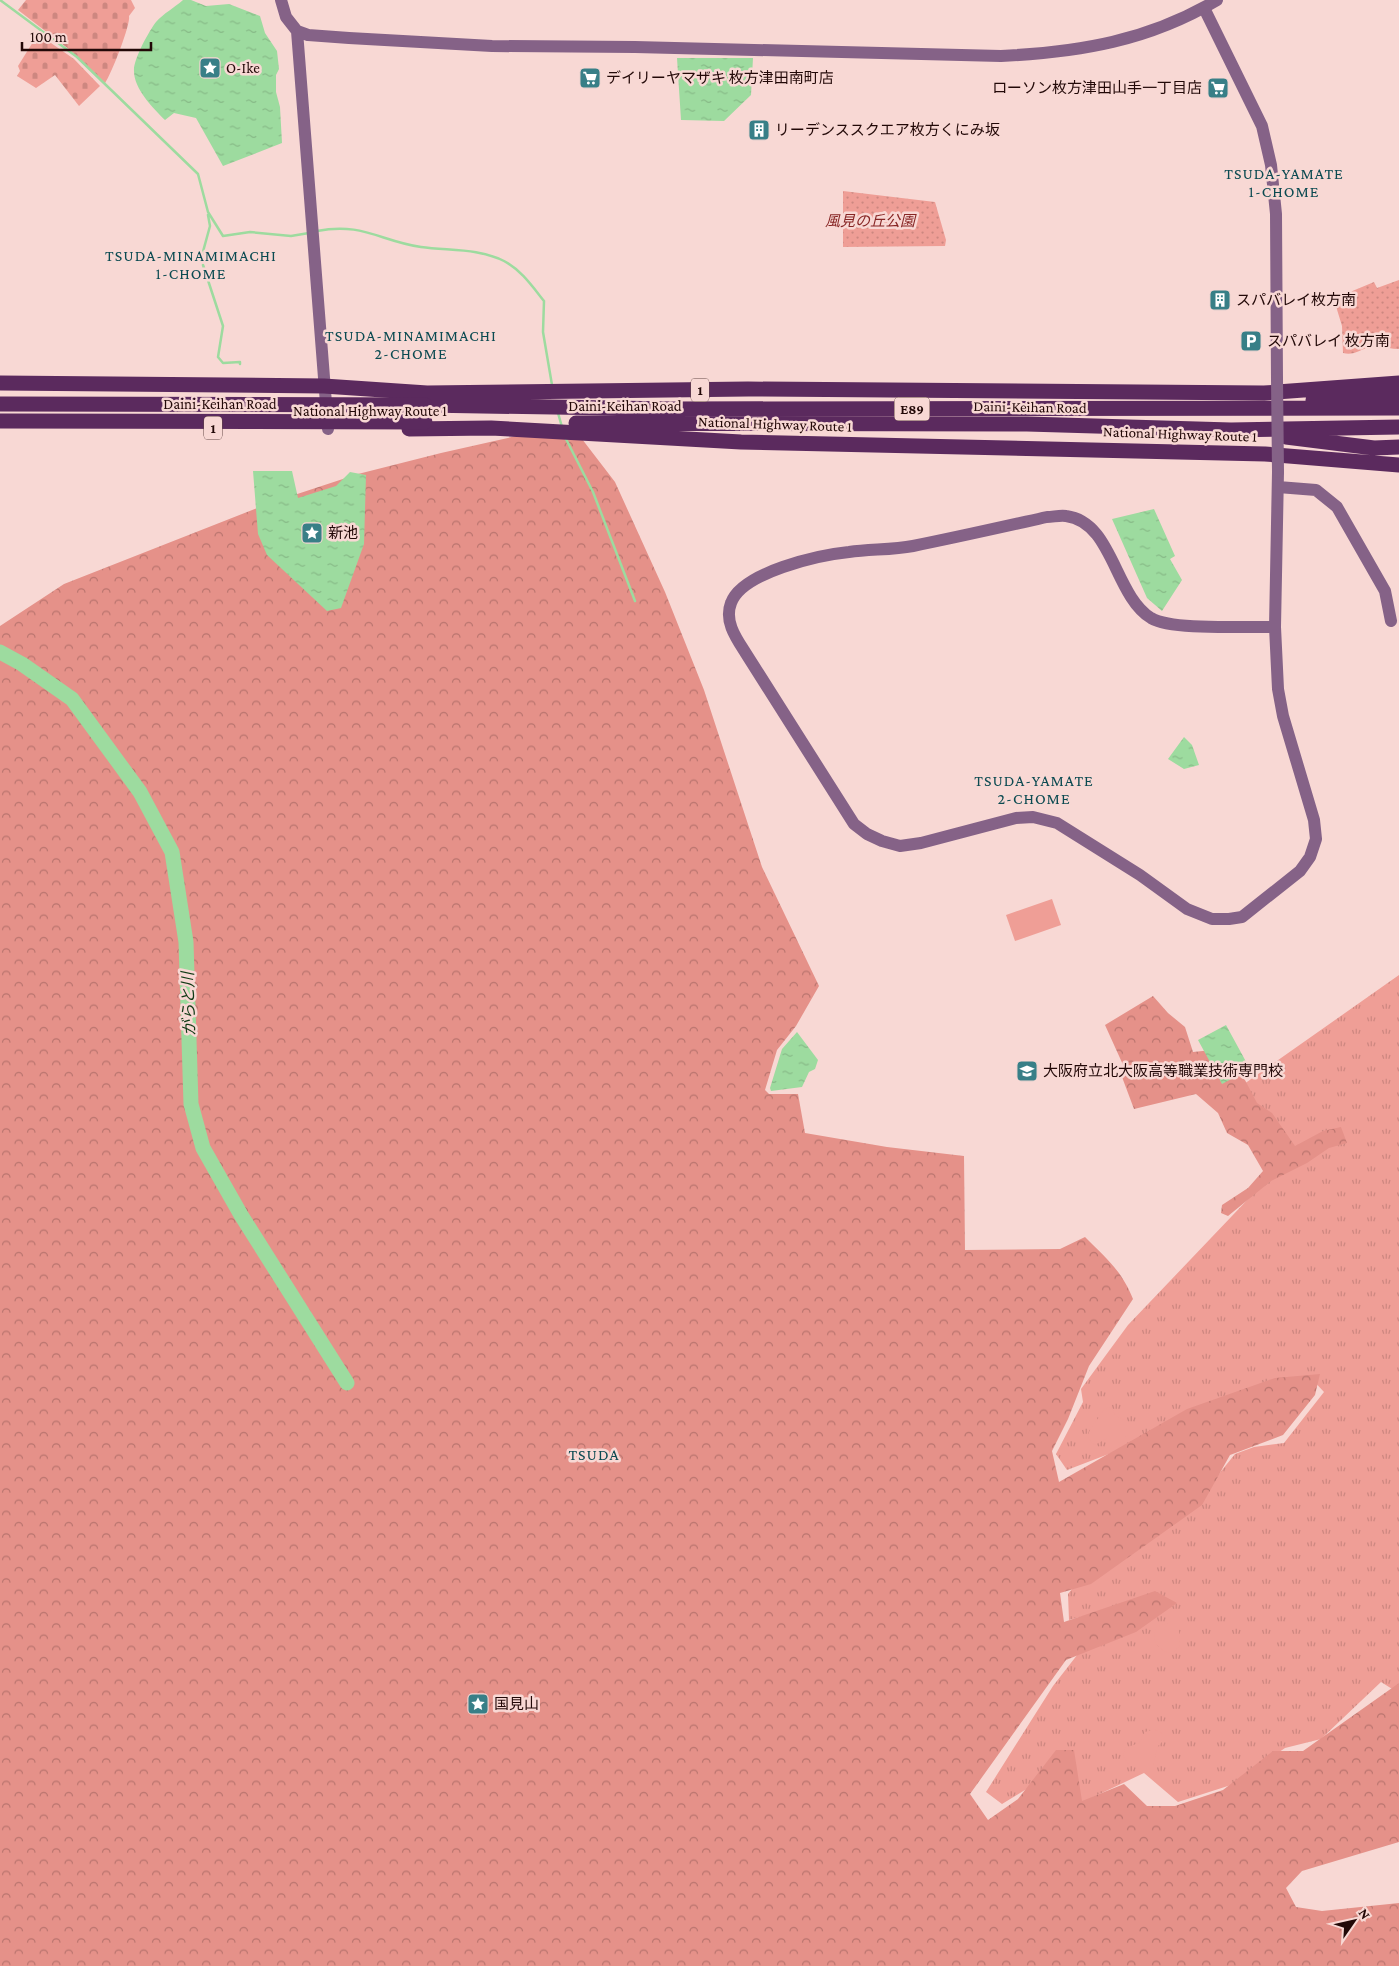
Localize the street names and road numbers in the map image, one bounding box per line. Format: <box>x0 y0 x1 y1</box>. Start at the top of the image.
road number: 1 <box>691 378 709 402</box>
street label: Daini-Keihan Road <box>163 396 277 412</box>
street label: Daini-Keihan Road <box>568 398 682 414</box>
road number: E89 <box>894 398 930 420</box>
street label: Daini-Keihan Road <box>973 398 1087 416</box>
street label: National Highway Route 1 <box>293 403 447 420</box>
street label: National Highway Route 1 <box>698 413 852 436</box>
road number: 1 <box>204 416 222 439</box>
street label: National Highway Route 1 <box>1103 423 1257 446</box>

